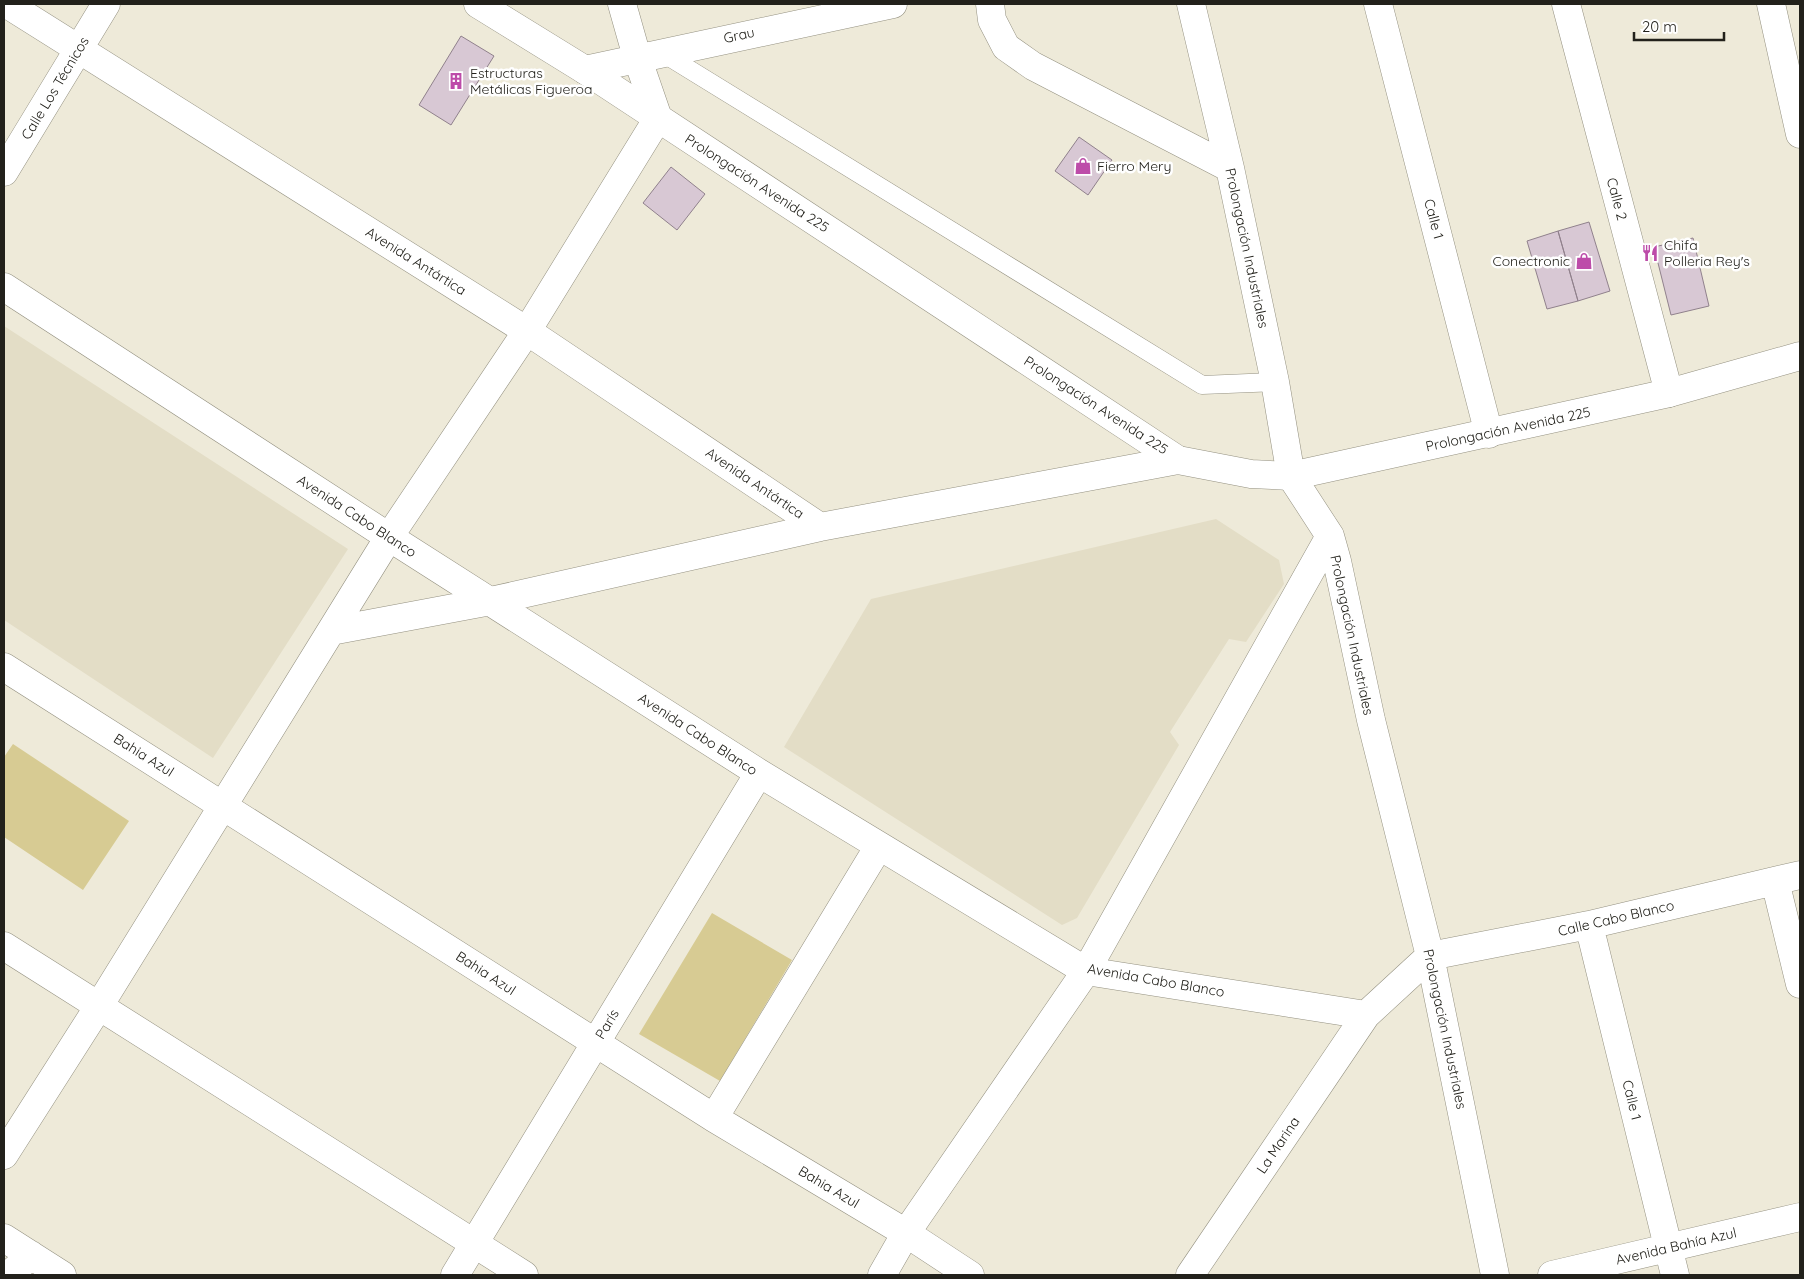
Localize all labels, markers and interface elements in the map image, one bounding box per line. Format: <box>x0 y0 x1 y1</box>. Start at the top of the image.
scale bar <box>1634 10 1724 42</box>
text: 20 m <box>1642 17 1677 36</box>
street label: Grau <box>722 23 756 47</box>
street label: Calle Los Técnicos <box>17 33 93 143</box>
place label: Estructuras Metálicas Figueroa <box>470 64 593 98</box>
building icon: Estructuras Metálicas Figueroa <box>446 71 466 91</box>
street label: Prolongación Avenida 225 <box>682 130 832 236</box>
shop icon: Fierro Mery <box>1073 156 1093 176</box>
place label: Fierro Mery <box>1097 157 1171 175</box>
street label: Prolongación Industriales <box>1221 166 1273 330</box>
street label: Calle 2 <box>1603 176 1631 223</box>
street label: Calle 1 <box>1420 197 1448 241</box>
street label: Avenida Antártica <box>362 223 470 299</box>
place label: Chifa Polleria Rey's <box>1664 236 1750 270</box>
restaurant icon: Chifa Polleria Rey's <box>1640 243 1660 263</box>
shop icon: Conectronic <box>1574 251 1594 271</box>
place label: Conectronic <box>1493 252 1570 270</box>
street label: Prolongación Avenida 225 <box>1021 352 1171 458</box>
street label: Prolongación Avenida 225 <box>1424 403 1592 455</box>
street label: Avenida Antártica <box>702 443 808 523</box>
street label: Avenida Cabo Blanco <box>294 471 420 561</box>
street label: Prolongación Industriales <box>1326 553 1378 717</box>
street label: Avenida Cabo Blanco <box>635 689 761 779</box>
street label: Bahia Azul <box>110 729 178 781</box>
street label: Calle Cabo Blanco <box>1556 896 1676 940</box>
street label: Bahia Azul <box>453 947 519 999</box>
street label: Prolongación Industriales <box>1419 947 1471 1111</box>
street label: Avenida Cabo Blanco <box>1086 959 1226 1001</box>
street label: París <box>591 1006 623 1042</box>
street label: Calle 1 <box>1618 1078 1646 1122</box>
street label: La Marina <box>1252 1113 1304 1177</box>
street label: Bahia Azul <box>795 1162 863 1212</box>
street label: Avenida Bahía Azul <box>1614 1223 1738 1269</box>

